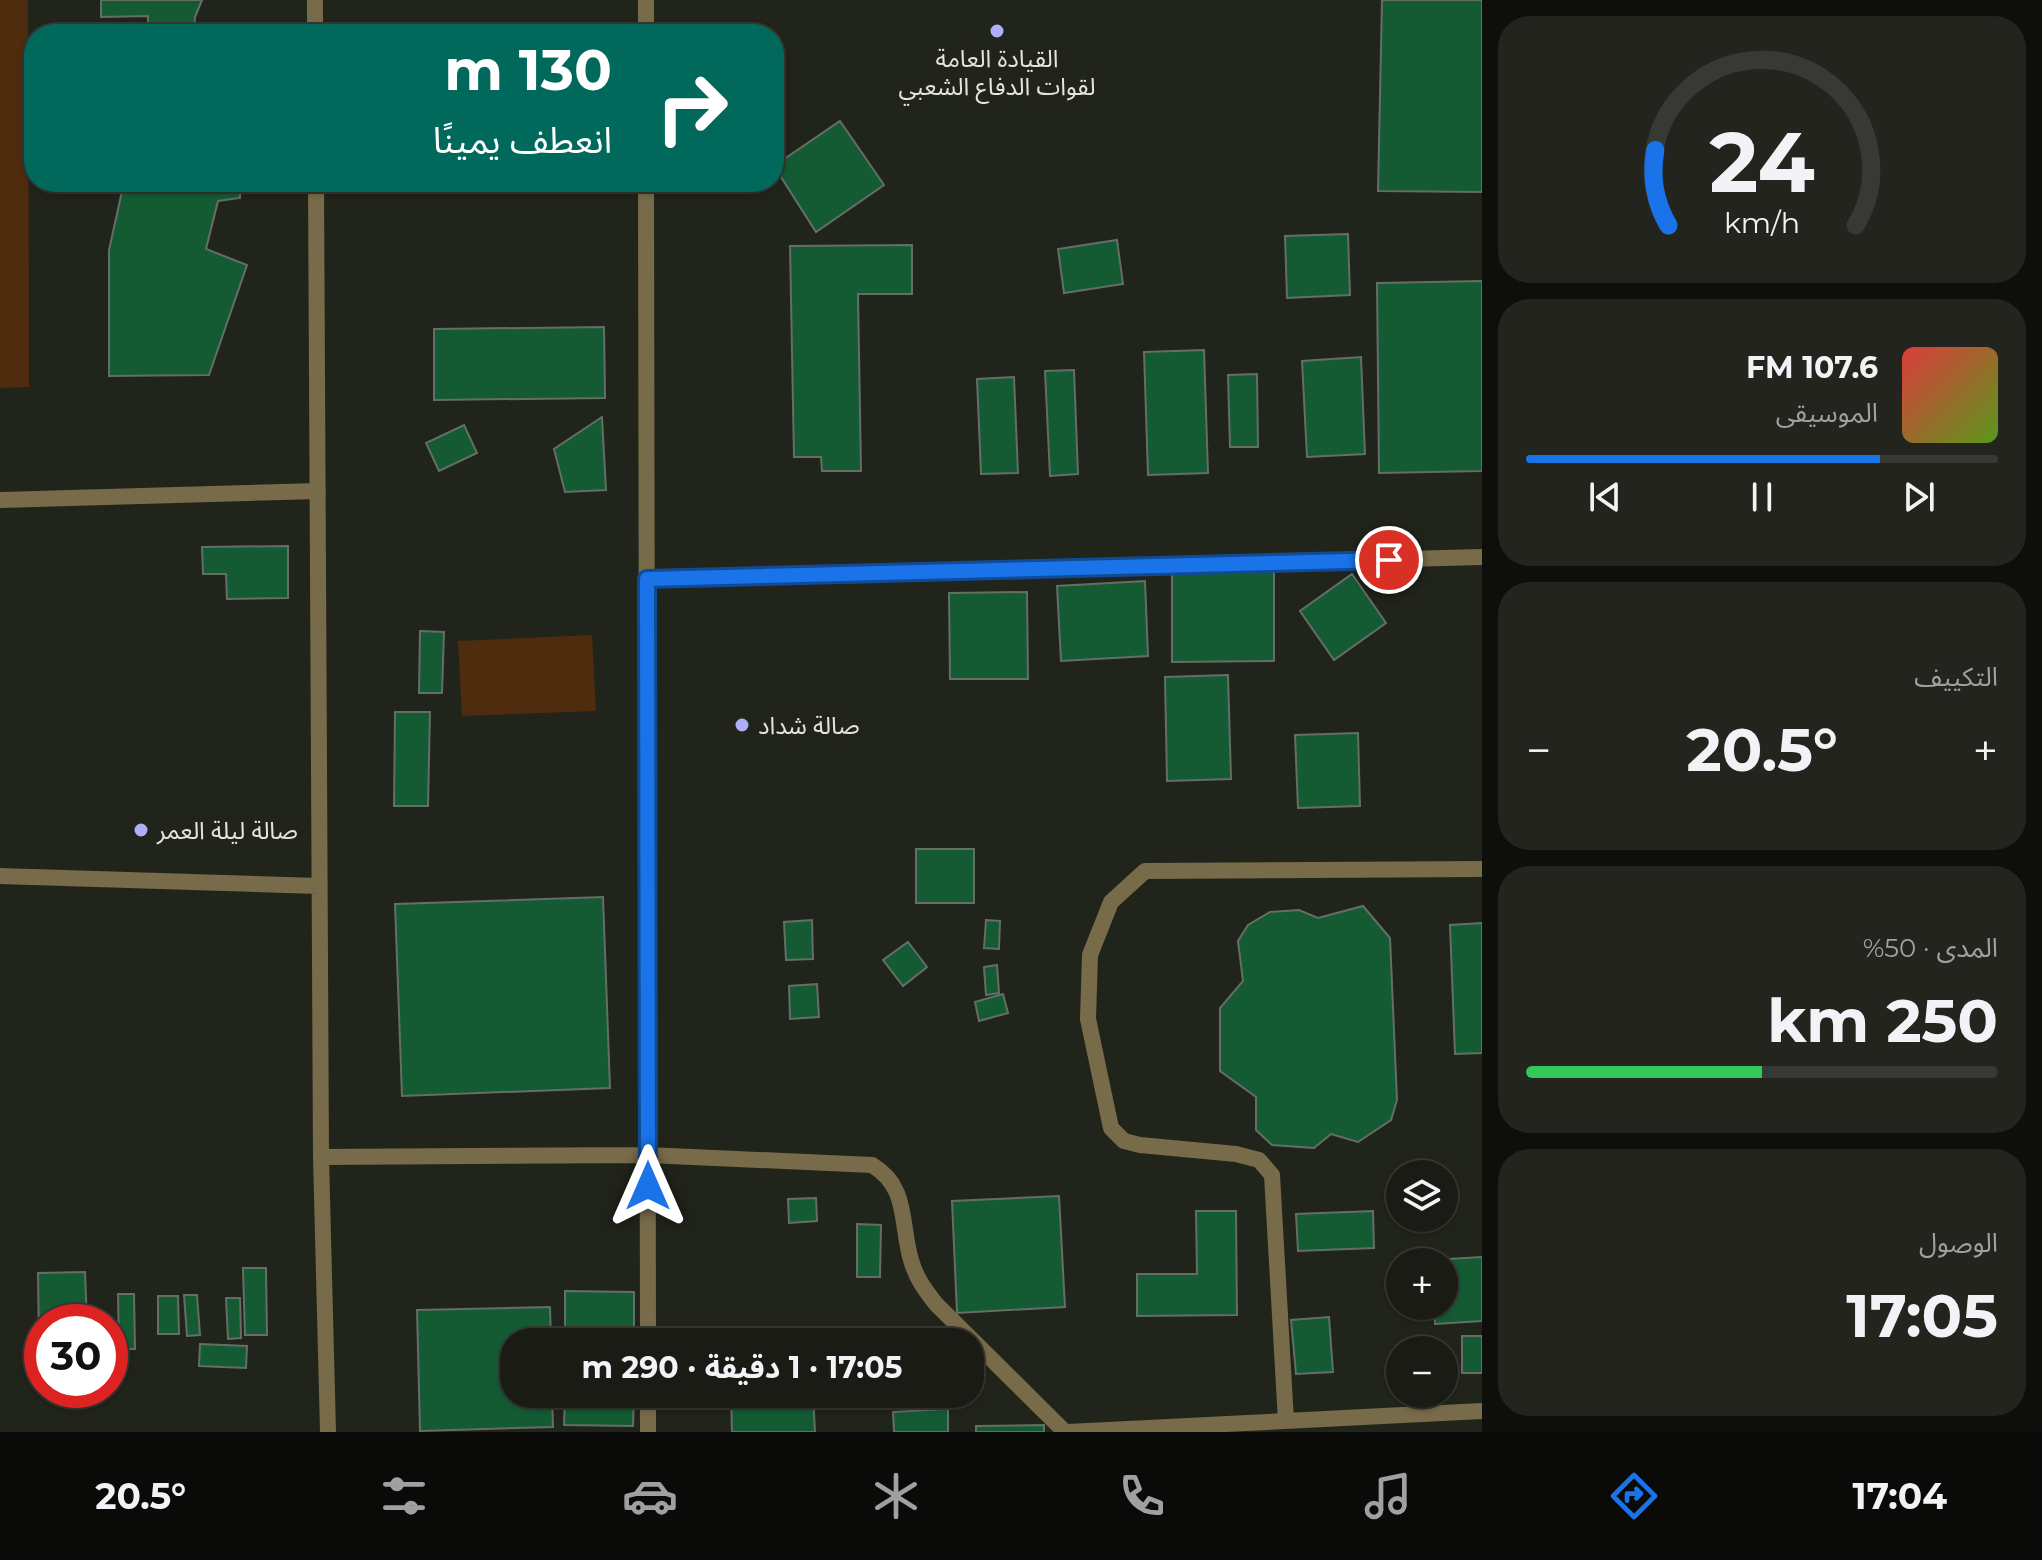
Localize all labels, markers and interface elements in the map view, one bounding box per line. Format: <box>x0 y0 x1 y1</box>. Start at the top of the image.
marker: القيادة العامة لقوات الدفاع الشعبي <box>988 22 1006 40</box>
text: 130 m <box>444 36 612 104</box>
place label: القيادة العامة لقوات الدفاع الشعبي <box>899 44 1095 105</box>
icon: right <box>640 56 744 160</box>
text: 24 <box>1709 110 1815 212</box>
text: انعطف يمينًا <box>433 118 612 162</box>
text: km/h <box>1724 205 1800 240</box>
text: 107.6 FM <box>1746 349 1878 386</box>
text: الموسيقى <box>1776 397 1878 429</box>
icon: previous <box>1583 475 1627 519</box>
icon: pause <box>1740 475 1784 519</box>
icon: next <box>1897 475 1941 519</box>
pin <box>1355 526 1423 594</box>
icon: arrive <box>1367 538 1411 582</box>
text: التكييف <box>1914 661 1998 693</box>
place label: صالة شداد <box>758 711 860 740</box>
text: 20.5° <box>1686 713 1838 786</box>
marker: صالة شداد <box>733 716 751 734</box>
text: − <box>1526 723 1551 777</box>
text: + <box>1973 723 1998 777</box>
place label: صالة ليلة العمر <box>156 816 298 845</box>
marker: صالة ليلة العمر <box>132 821 150 839</box>
text: المدى · 50% <box>1863 932 1998 964</box>
text: 250 km <box>1767 984 1998 1057</box>
position arrow <box>606 1144 690 1228</box>
map controls <box>1386 1160 1458 1408</box>
button: layers <box>1386 1160 1458 1232</box>
text: الوصول <box>1919 1227 1998 1259</box>
button: + <box>1386 1248 1458 1320</box>
text: 17:05 <box>1846 1279 1998 1352</box>
speed limit sign: 30 <box>24 1304 128 1408</box>
button: − <box>1386 1336 1458 1408</box>
text: 17:05 · 1 دقيقة · 290 m <box>582 1349 902 1386</box>
icon: filters <box>376 1468 432 1524</box>
icon: car <box>622 1468 678 1524</box>
icon: climate <box>868 1468 924 1524</box>
icon: phone <box>1114 1468 1170 1524</box>
icon: music <box>1360 1468 1416 1524</box>
icon: directions <box>1606 1468 1662 1524</box>
text: 20.5° <box>95 1474 186 1518</box>
text: 17:04 <box>1853 1474 1947 1518</box>

